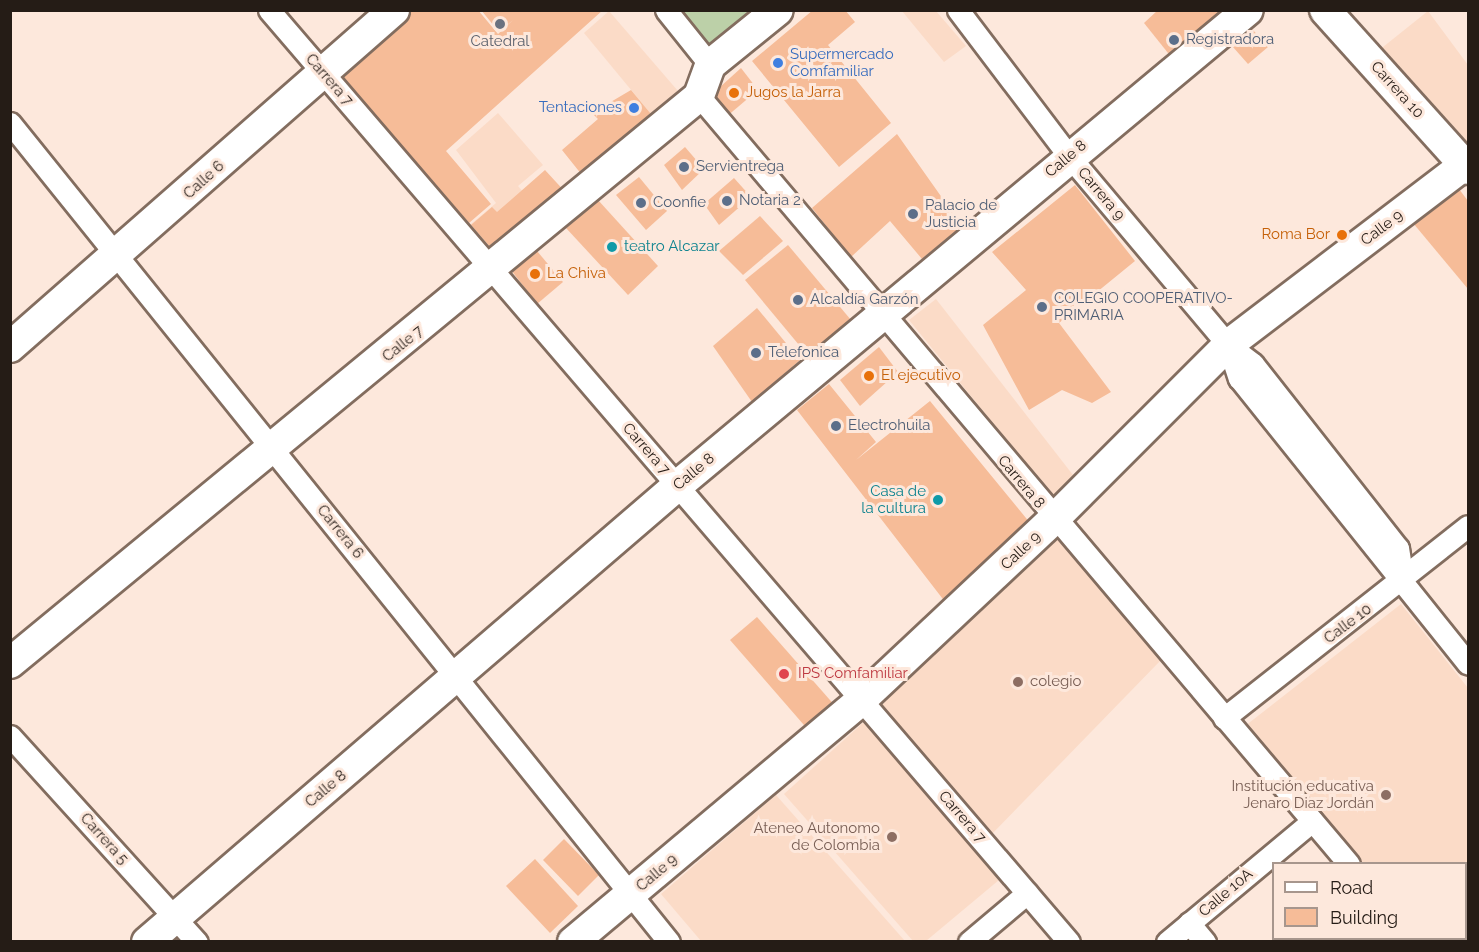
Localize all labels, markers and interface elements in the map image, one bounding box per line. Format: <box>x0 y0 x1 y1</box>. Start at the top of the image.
marker: Catedral <box>493 17 507 31</box>
place label: Registradora <box>1186 31 1274 49</box>
place label: Catedral <box>471 33 529 51</box>
marker: Registradora <box>1167 33 1181 47</box>
place label: Supermercado Comfamiliar <box>790 45 894 80</box>
street label: Carrera 7 <box>302 50 356 110</box>
marker: Supermercado Comfamiliar <box>771 56 785 70</box>
street label: Carrera 10 <box>1367 58 1427 122</box>
place label: Jugos la Jarra <box>746 84 841 102</box>
marker: Jugos la Jarra <box>727 86 741 100</box>
place label: Tentaciones <box>539 99 622 117</box>
marker: Tentaciones <box>627 101 641 115</box>
street label: Calle 8 <box>1042 137 1090 181</box>
street label: Calle 6 <box>180 157 228 203</box>
place label: Servientrega <box>696 158 784 176</box>
marker: Servientrega <box>677 160 691 174</box>
street label: Carrera 9 <box>1074 164 1128 224</box>
place label: Notaria 2 <box>739 192 801 210</box>
place label: Coonfie <box>653 194 706 212</box>
marker: Notaria 2 <box>720 194 734 208</box>
marker: Coonfie <box>634 196 648 210</box>
place label: Palacio de Justicia <box>925 196 997 231</box>
street label: Calle 9 <box>1357 206 1407 250</box>
marker: Palacio de Justicia <box>906 207 920 221</box>
place label: Roma Bor <box>1262 226 1330 244</box>
marker: Roma Bor <box>1335 228 1349 242</box>
place label: teatro Alcazar <box>624 238 720 256</box>
marker: teatro Alcazar <box>605 240 619 254</box>
place label: La Chiva <box>547 265 606 283</box>
marker: La Chiva <box>528 267 542 281</box>
place label: COLEGIO COOPERATIVO- PRIMARIA <box>1054 289 1233 324</box>
place label: Alcaldía Garzón <box>810 291 918 309</box>
marker: Alcaldía Garzón <box>791 293 805 307</box>
marker: COLEGIO COOPERATIVO- PRIMARIA <box>1035 300 1049 314</box>
street label: Calle 7 <box>379 322 427 366</box>
place label: Telefonica <box>768 344 839 362</box>
marker: Telefonica <box>749 346 763 360</box>
place label: El ejecutivo <box>881 367 961 385</box>
marker: El ejecutivo <box>862 369 876 383</box>
place label: Electrohuila <box>848 417 930 435</box>
street label: Carrera 7 <box>619 419 673 479</box>
marker: Electrohuila <box>829 419 843 433</box>
street label: Calle 8 <box>670 450 718 494</box>
street label: Carrera 8 <box>994 452 1048 512</box>
place label: Casa de la cultura <box>861 482 926 517</box>
marker: Casa de la cultura <box>931 493 945 507</box>
street label: Carrera 6 <box>313 502 367 562</box>
street label: Calle 9 <box>997 528 1045 574</box>
street label: Calle 10 <box>1321 600 1375 648</box>
marker: IPS Comfamiliar <box>775 665 793 683</box>
place label: IPS Comfamiliar <box>798 665 908 683</box>
place label: colegio <box>1030 673 1081 691</box>
marker: colegio <box>1011 675 1025 689</box>
street label: Calle 8 <box>302 767 350 811</box>
place label: Institución educativa Jenaro Diaz Jordán <box>1231 777 1374 812</box>
street label: Carrera 7 <box>935 787 989 847</box>
marker: Institución educativa Jenaro Diaz Jordán <box>1379 788 1393 802</box>
street label: Carrera 5 <box>76 810 132 868</box>
place label: Ateneo Autonomo de Colombia <box>753 819 880 854</box>
marker: Ateneo Autonomo de Colombia <box>885 830 899 844</box>
street label: Calle 9 <box>633 851 681 895</box>
legend <box>1272 862 1467 940</box>
street label: Calle 10A <box>1195 865 1257 921</box>
text: Road <box>1330 877 1373 898</box>
text: Building <box>1330 907 1398 928</box>

